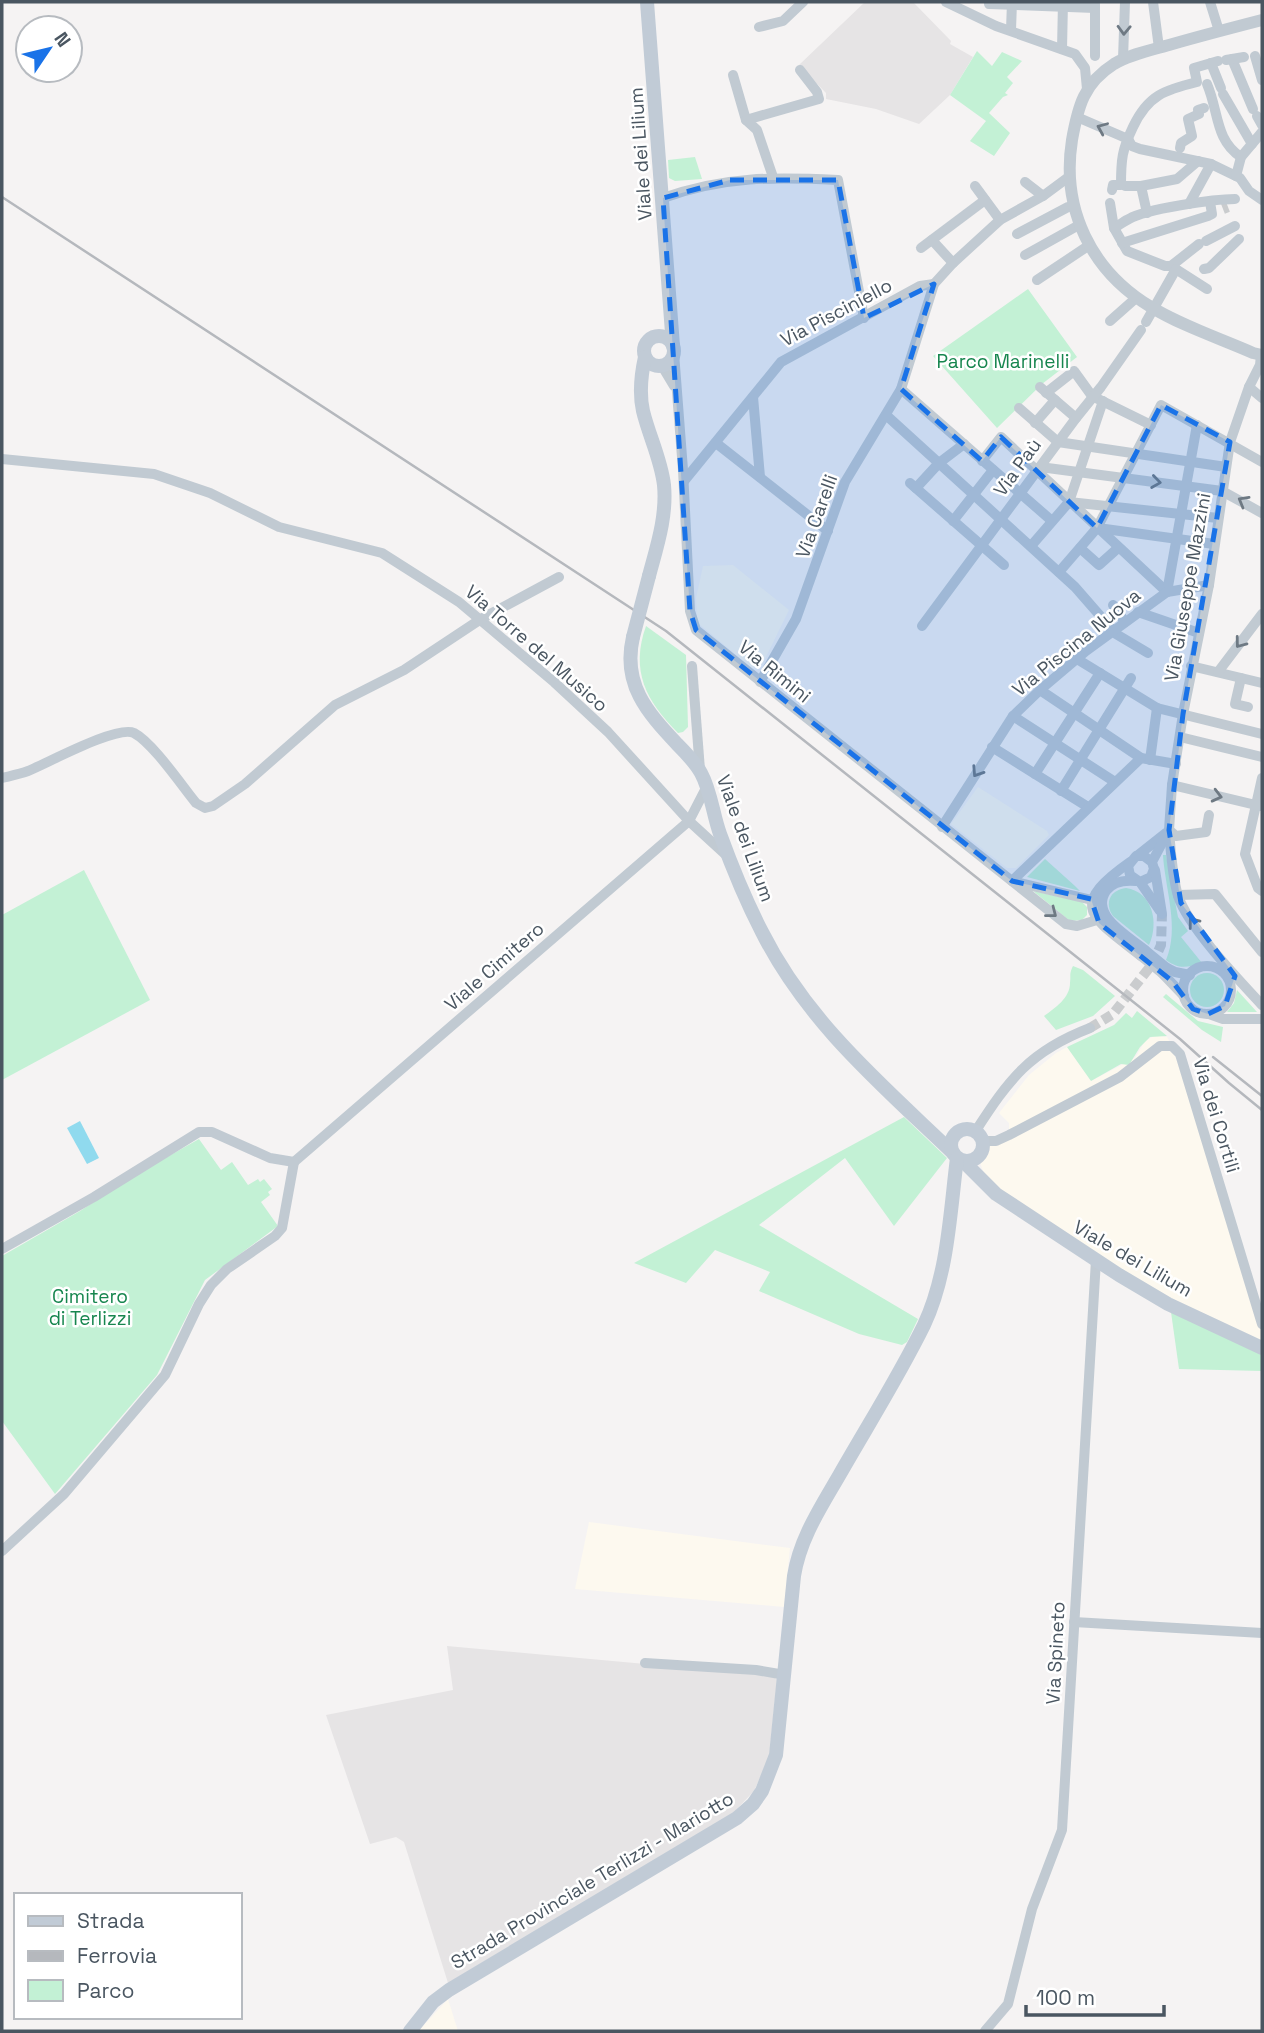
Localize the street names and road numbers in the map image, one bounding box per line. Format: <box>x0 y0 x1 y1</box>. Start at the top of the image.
street label: Viale dei Lilium <box>623 87 658 221</box>
street label: Via Pisciniello <box>776 273 896 352</box>
street label: Via Paù <box>988 433 1047 501</box>
street label: Via Carelli <box>790 471 843 562</box>
street label: Via Giuseppe Mazzini <box>1159 491 1216 683</box>
street label: Via Torre del Musico <box>460 579 613 717</box>
street label: Via Piscina Nuova <box>1007 583 1146 702</box>
street label: Via Rimini <box>733 635 816 708</box>
street label: Viale dei Lilium <box>711 771 780 905</box>
street label: Viale Cimitero <box>439 916 549 1017</box>
street label: Via dei Cortili <box>1187 1055 1246 1176</box>
street label: Viale dei Lilium <box>1069 1214 1197 1303</box>
street label: Via Spineto <box>1040 1601 1071 1705</box>
street label: Strada Provinciale Terlizzi - Mariotto <box>446 1786 738 1975</box>

